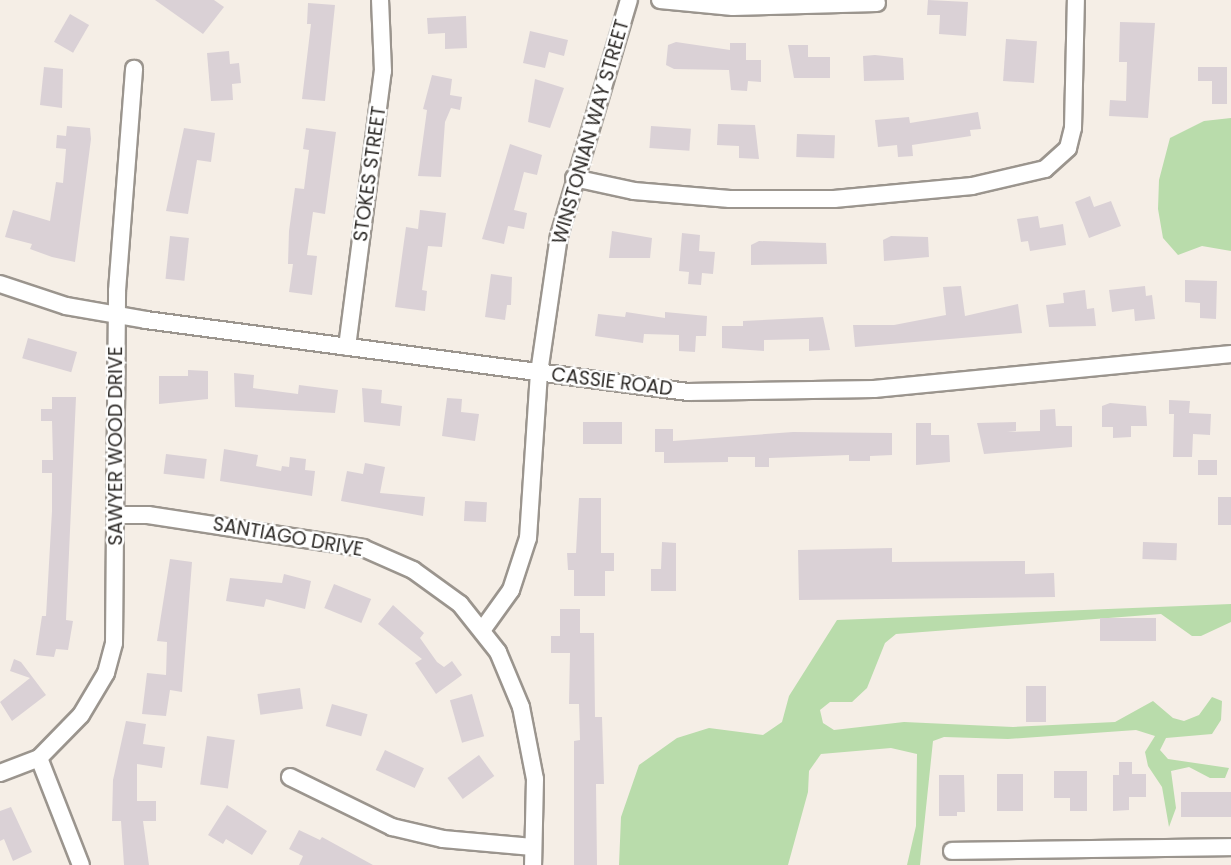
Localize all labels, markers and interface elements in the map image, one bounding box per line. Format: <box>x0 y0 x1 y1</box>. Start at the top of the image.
street label: WINSTONIAN WAY STREET <box>548 17 634 247</box>
street label: STOKES STREET <box>349 105 391 243</box>
street label: SAWYER WOOD DRIVE <box>105 346 127 546</box>
street label: CASSIE ROAD <box>550 363 674 401</box>
street label: SANTIAGO DRIVE <box>211 513 365 561</box>

